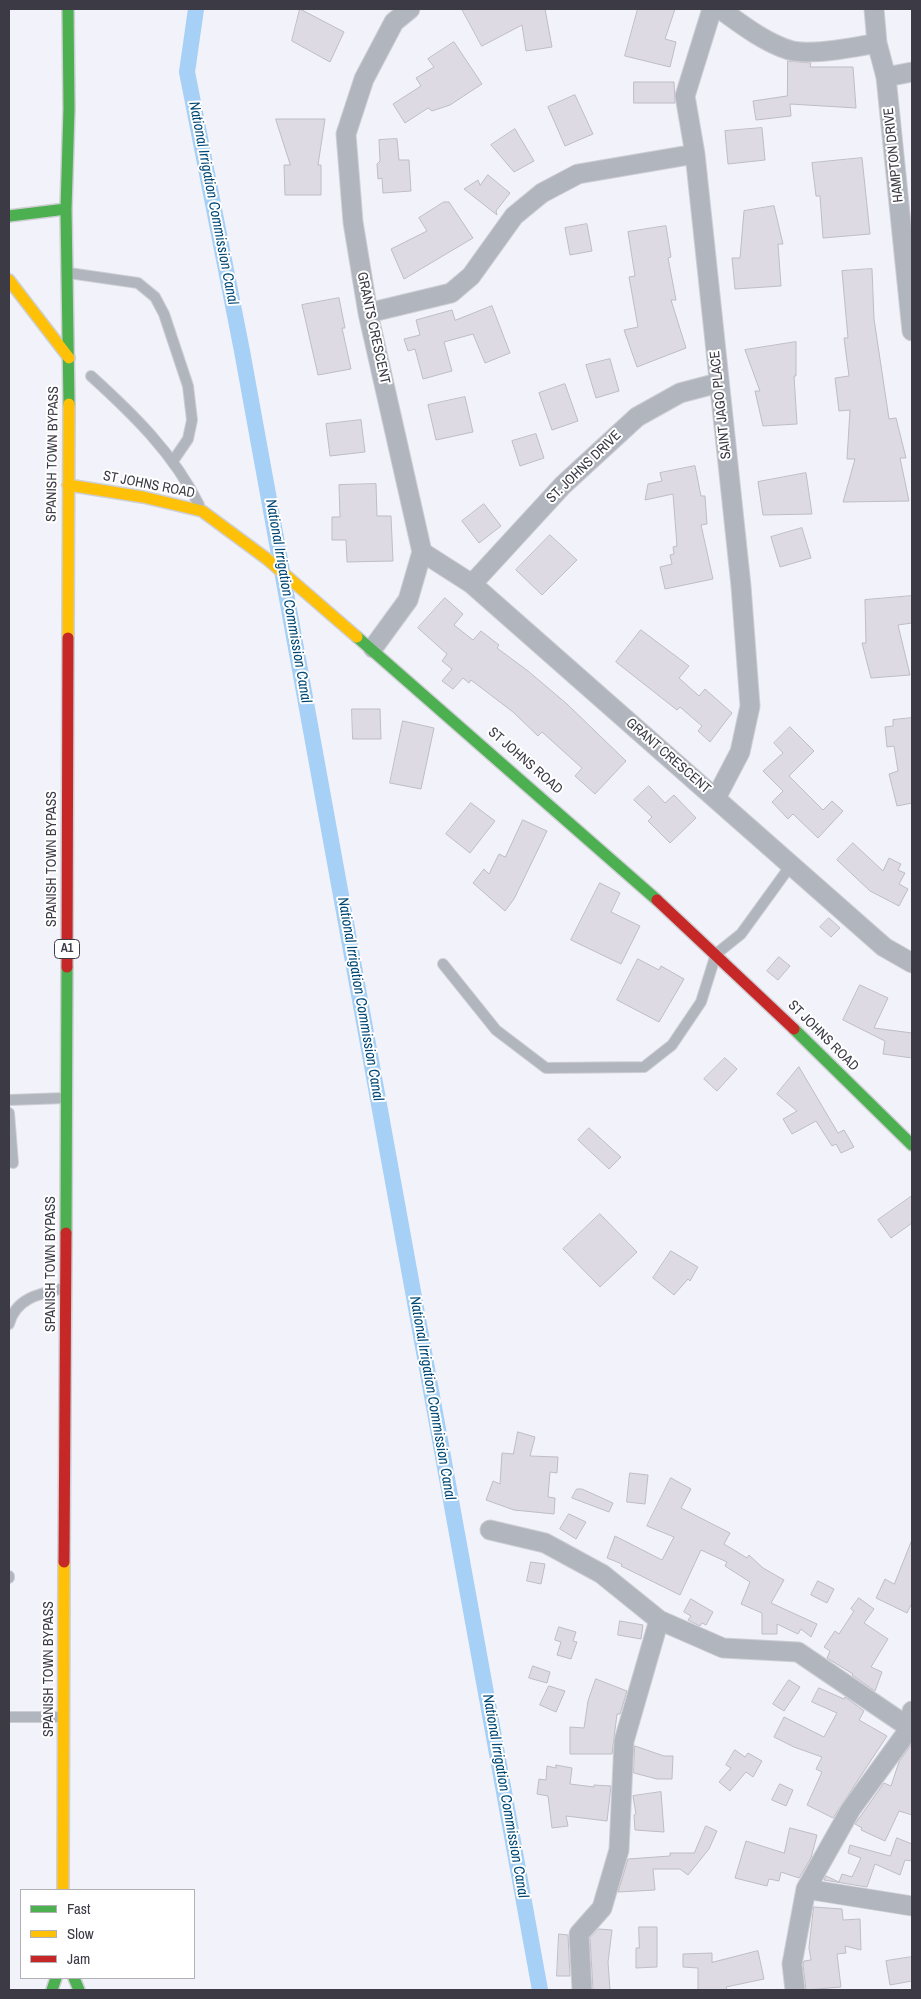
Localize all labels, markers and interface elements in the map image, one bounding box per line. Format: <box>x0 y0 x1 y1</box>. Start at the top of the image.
water label: National Irrigation Commission Canal <box>184 100 242 306</box>
street label: HAMPTON DRIVE <box>881 107 907 203</box>
street label: GRANTS CRESCENT <box>353 270 393 386</box>
street label: SAINT JAGO PLACE <box>707 350 735 460</box>
street label: SPANISH TOWN BYPASS <box>43 386 63 522</box>
street label: ST. JOHNS DRIVE <box>543 427 625 507</box>
street label: ST JOHNS ROAD <box>102 468 196 502</box>
water label: National Irrigation Commission Canal <box>261 498 315 704</box>
street label: GRANT CRESCENT <box>622 715 714 797</box>
street label: ST JOHNS ROAD <box>484 724 566 798</box>
street label: SPANISH TOWN BYPASS <box>44 791 60 927</box>
water label: National Irrigation Commission Canal <box>333 896 387 1102</box>
road number: A1 <box>54 940 80 959</box>
street label: ST JOHNS ROAD <box>784 997 862 1075</box>
street label: SPANISH TOWN BYPASS <box>43 1196 59 1332</box>
water label: National Irrigation Commission Canal <box>405 1295 459 1501</box>
street label: SPANISH TOWN BYPASS <box>41 1601 57 1737</box>
water label: National Irrigation Commission Canal <box>478 1693 532 1899</box>
legend <box>20 1889 195 1979</box>
text: Fast <box>67 1898 90 1919</box>
text: Slow <box>67 1923 94 1944</box>
text: Jam <box>67 1948 90 1969</box>

